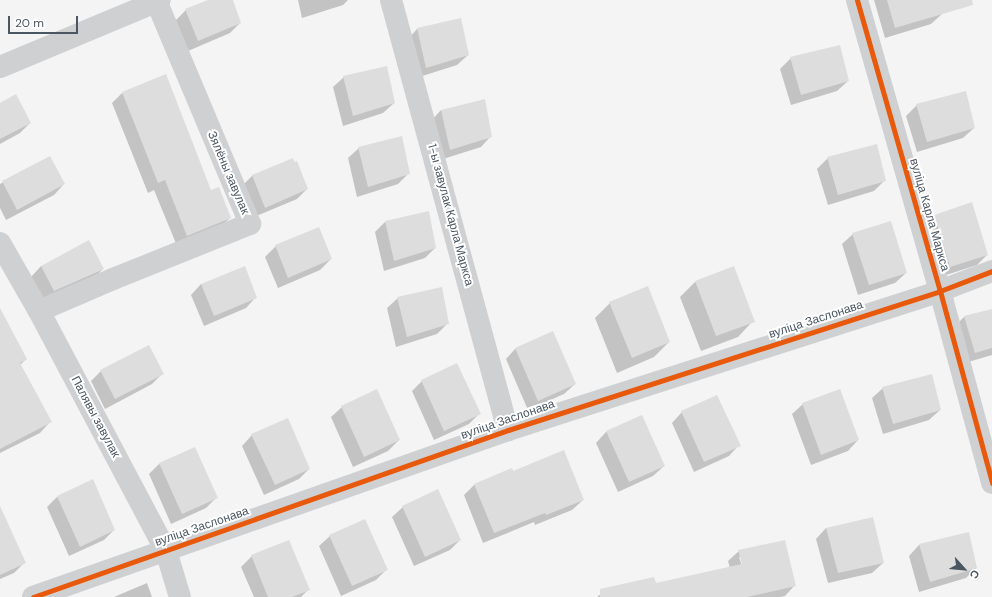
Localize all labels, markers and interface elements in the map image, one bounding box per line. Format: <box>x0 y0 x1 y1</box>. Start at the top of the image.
scale bar <box>10 8 80 34</box>
text: 20 m <box>15 15 44 31</box>
street label: Зялёны завулак <box>204 129 252 217</box>
street label: 1-ы завулак Карла Маркса <box>424 142 476 288</box>
street label: вуліца Карла Маркса <box>906 157 952 273</box>
street label: вуліца Заслонава <box>767 298 865 342</box>
street label: Палявы завулак <box>68 374 122 460</box>
street label: вуліца Заслонава <box>459 397 557 443</box>
street label: вуліца Заслонава <box>153 504 251 550</box>
north arrow <box>944 549 984 589</box>
text: С <box>967 568 983 581</box>

